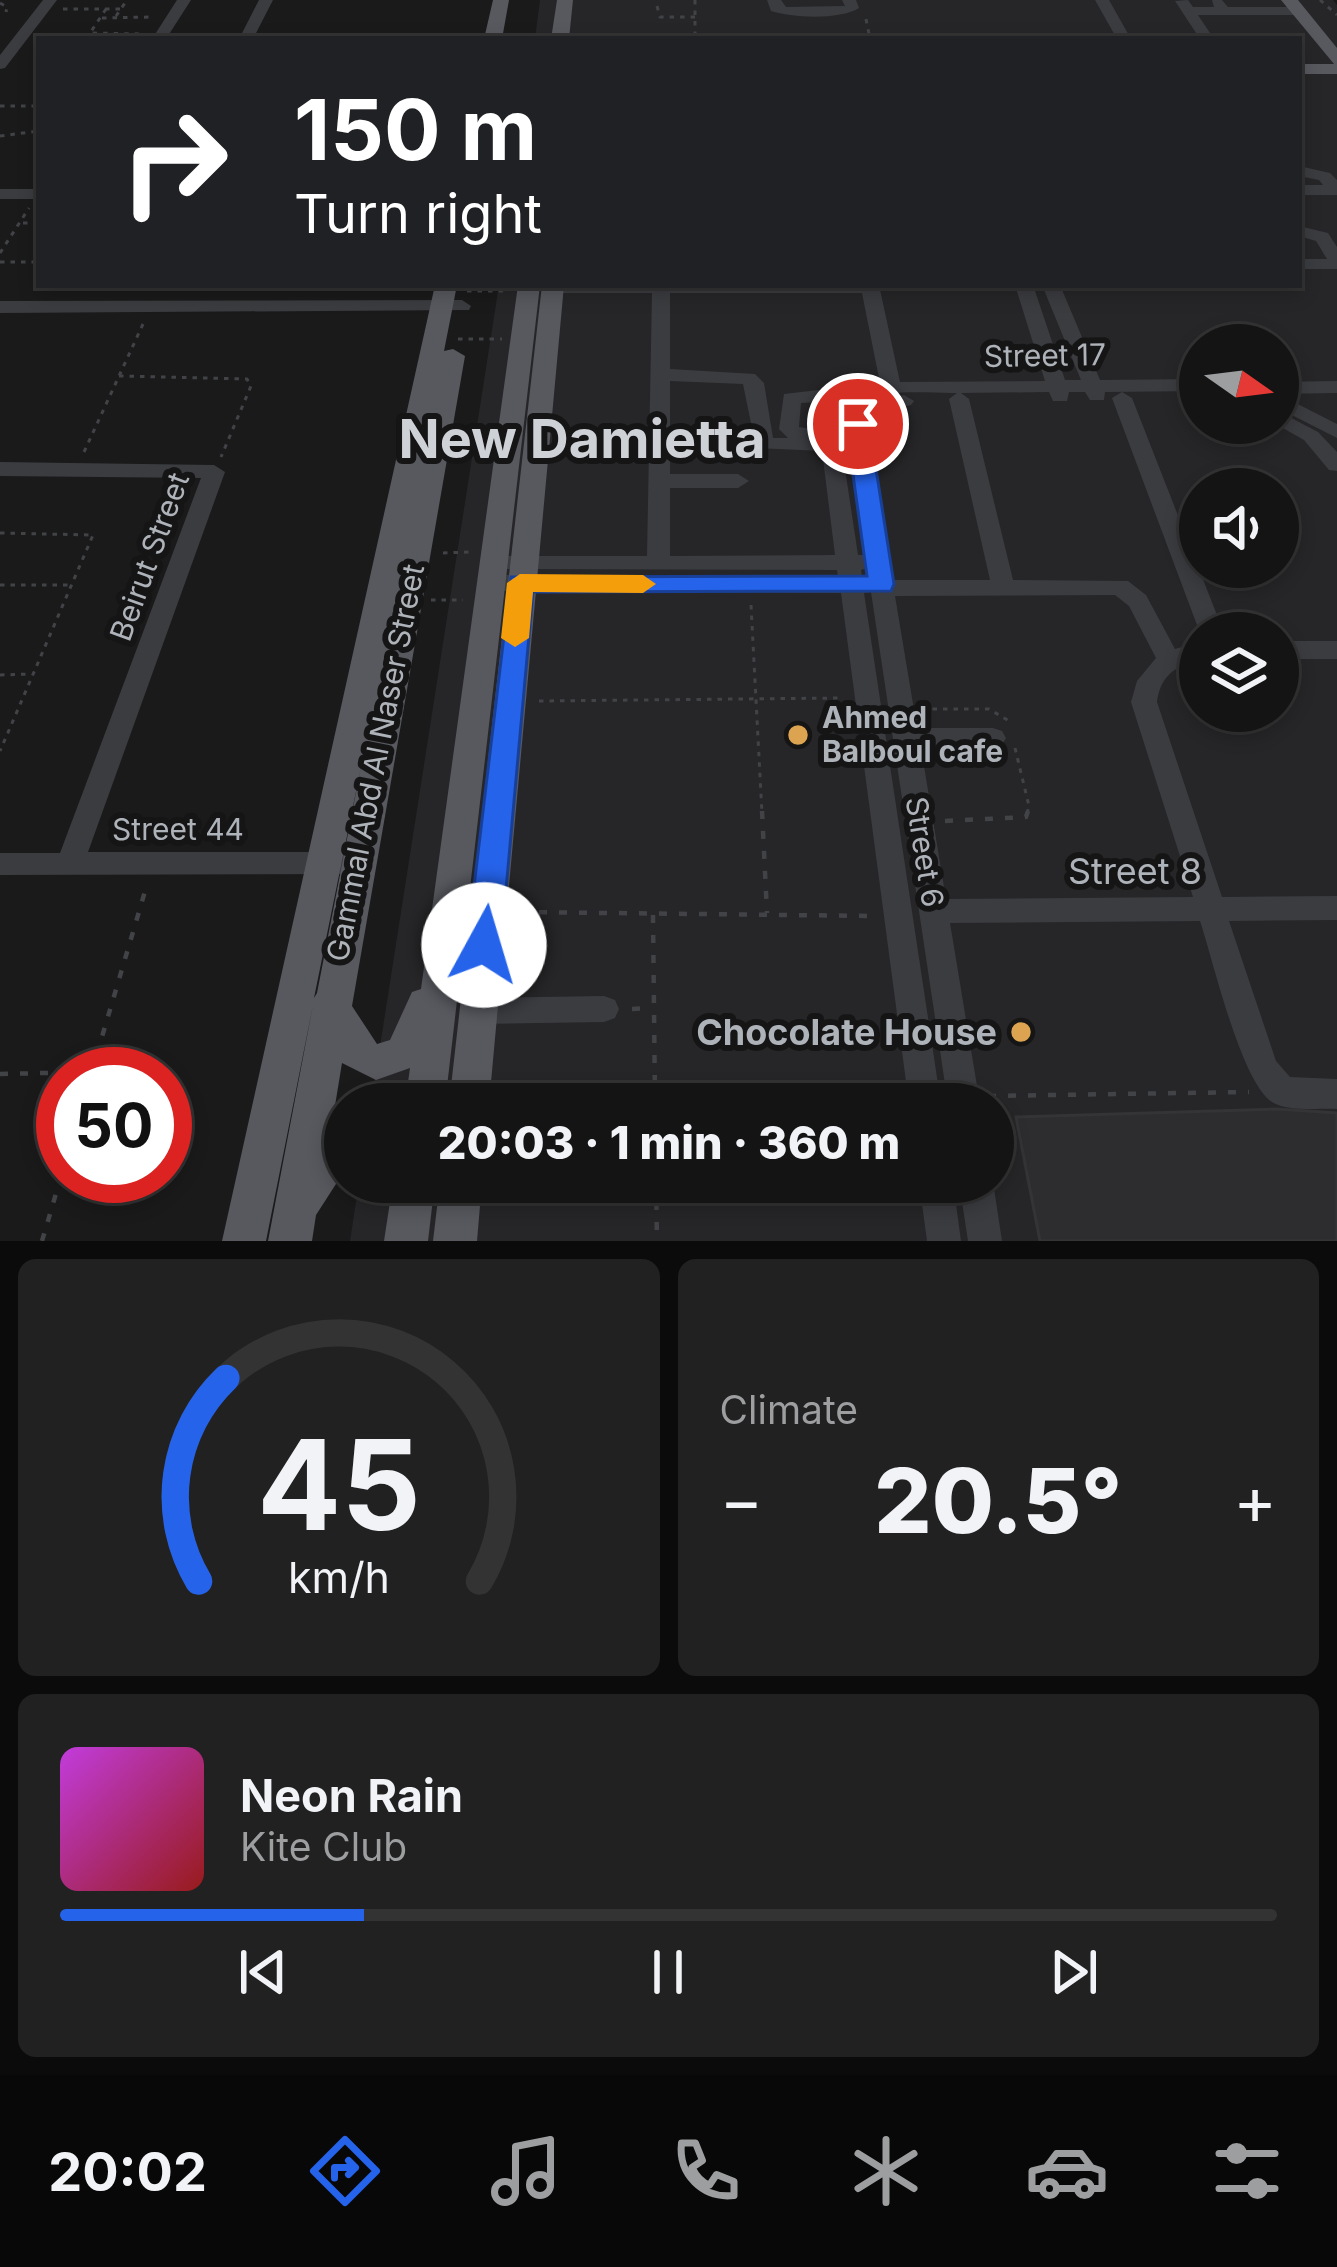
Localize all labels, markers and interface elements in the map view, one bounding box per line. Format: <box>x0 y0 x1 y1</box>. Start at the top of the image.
text: 150 m <box>294 79 537 180</box>
icon: right <box>96 84 252 240</box>
text: Turn right <box>294 181 542 246</box>
north arrow <box>1179 324 1299 444</box>
map controls <box>1179 324 1299 732</box>
street label: Street 17 <box>984 336 1106 374</box>
pin <box>807 373 909 475</box>
icon: arrive <box>825 391 891 457</box>
district label: New Damietta <box>399 406 765 471</box>
street label: Beirut Street <box>102 467 196 646</box>
button: sound <box>1179 468 1299 588</box>
street label: Gammal Abd Al Naser Street <box>319 561 431 964</box>
button: layers <box>1179 612 1299 732</box>
place label: Ahmed Balboul cafe <box>822 699 1003 769</box>
marker: Ahmed Balboul cafe <box>785 722 811 748</box>
street label: Street 6 <box>898 794 952 910</box>
street label: Street 44 <box>112 811 244 847</box>
street label: Street 8 <box>1068 849 1202 893</box>
position arrow <box>421 882 547 1008</box>
place label: Chocolate House <box>696 1010 997 1054</box>
marker: Chocolate House <box>1008 1019 1034 1045</box>
speed limit sign: 50 <box>36 1047 192 1203</box>
text: 20:03 · 1 min · 360 m <box>438 1115 900 1170</box>
text: Climate <box>720 1386 858 1433</box>
text: 45 <box>257 1409 421 1560</box>
text: 20.5° <box>874 1446 1122 1555</box>
text: − <box>720 1460 763 1540</box>
text: + <box>1233 1460 1277 1540</box>
text: km/h <box>288 1550 390 1602</box>
text: Neon Rain <box>240 1768 463 1823</box>
text: Kite Club <box>240 1823 407 1870</box>
icon: previous <box>230 1939 296 2005</box>
icon: pause <box>635 1939 701 2005</box>
icon: next <box>1041 1939 1107 2005</box>
icon: directions <box>303 2129 387 2213</box>
icon: music <box>484 2129 568 2213</box>
icon: phone <box>664 2129 748 2213</box>
icon: climate <box>844 2129 928 2213</box>
icon: car <box>1025 2129 1109 2213</box>
icon: filters <box>1205 2129 1289 2213</box>
text: 20:02 <box>48 2139 207 2204</box>

